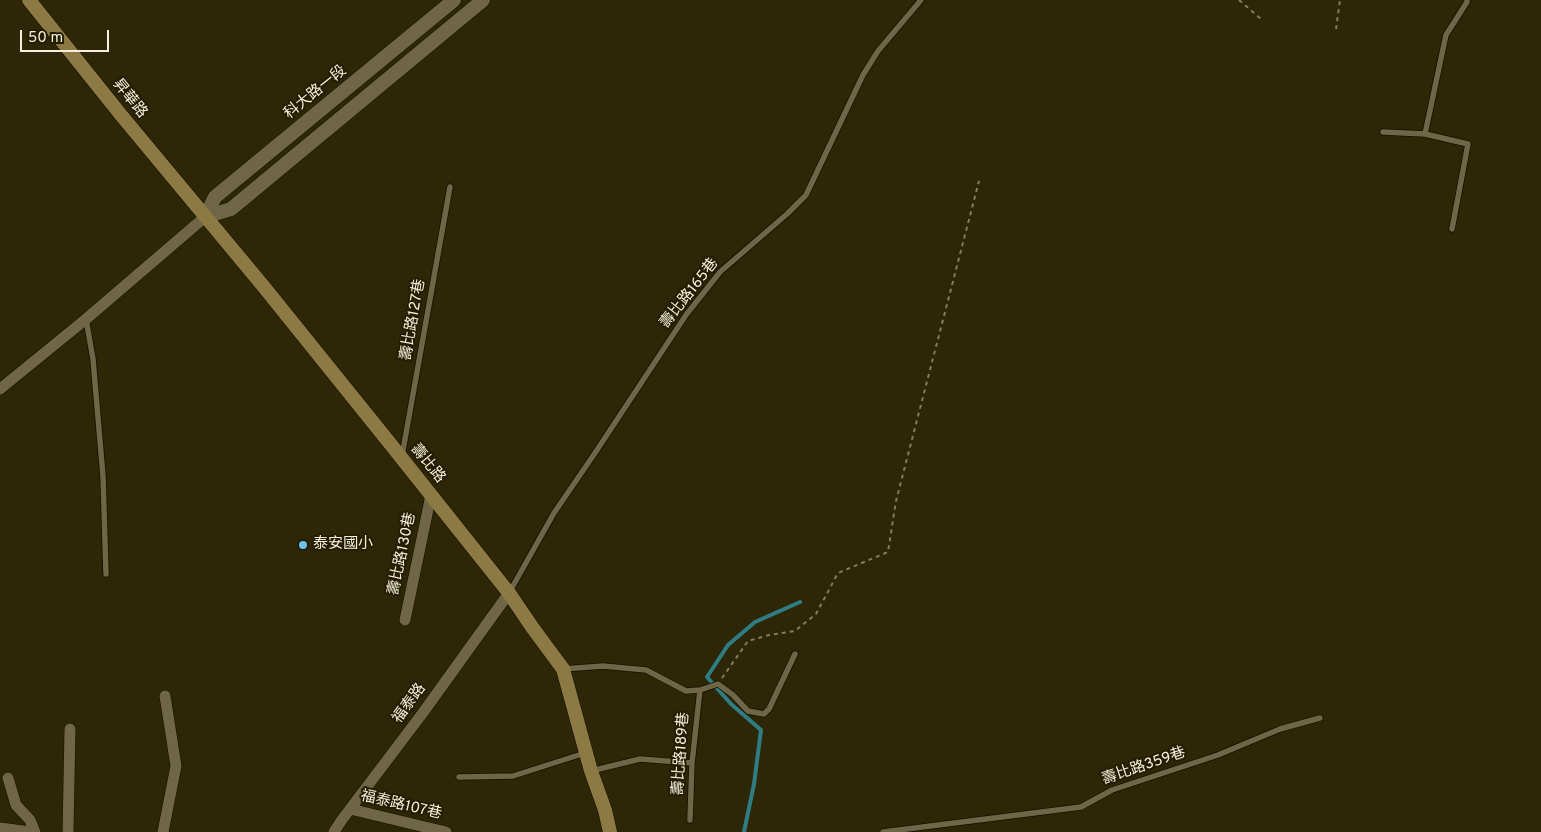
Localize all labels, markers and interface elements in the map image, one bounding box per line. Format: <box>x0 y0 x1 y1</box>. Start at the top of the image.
scale bar <box>22 20 111 52</box>
text: 50 m <box>28 29 63 48</box>
street label: 科大路一段 <box>281 62 351 124</box>
street label: 昇華路 <box>108 76 150 122</box>
street label: 壽比路165巷 <box>657 255 723 333</box>
street label: 壽比路127巷 <box>398 278 430 362</box>
street label: 壽比路 <box>406 441 448 487</box>
street label: 壽比路130巷 <box>385 511 421 597</box>
place label: 泰安國小 <box>313 536 373 554</box>
marker: 泰安國小 <box>297 539 309 551</box>
street label: 福泰路 <box>389 681 431 727</box>
street label: 壽比路189巷 <box>670 712 694 796</box>
street label: 壽比路359巷 <box>1100 744 1188 790</box>
street label: 福泰路107巷 <box>359 788 443 824</box>

